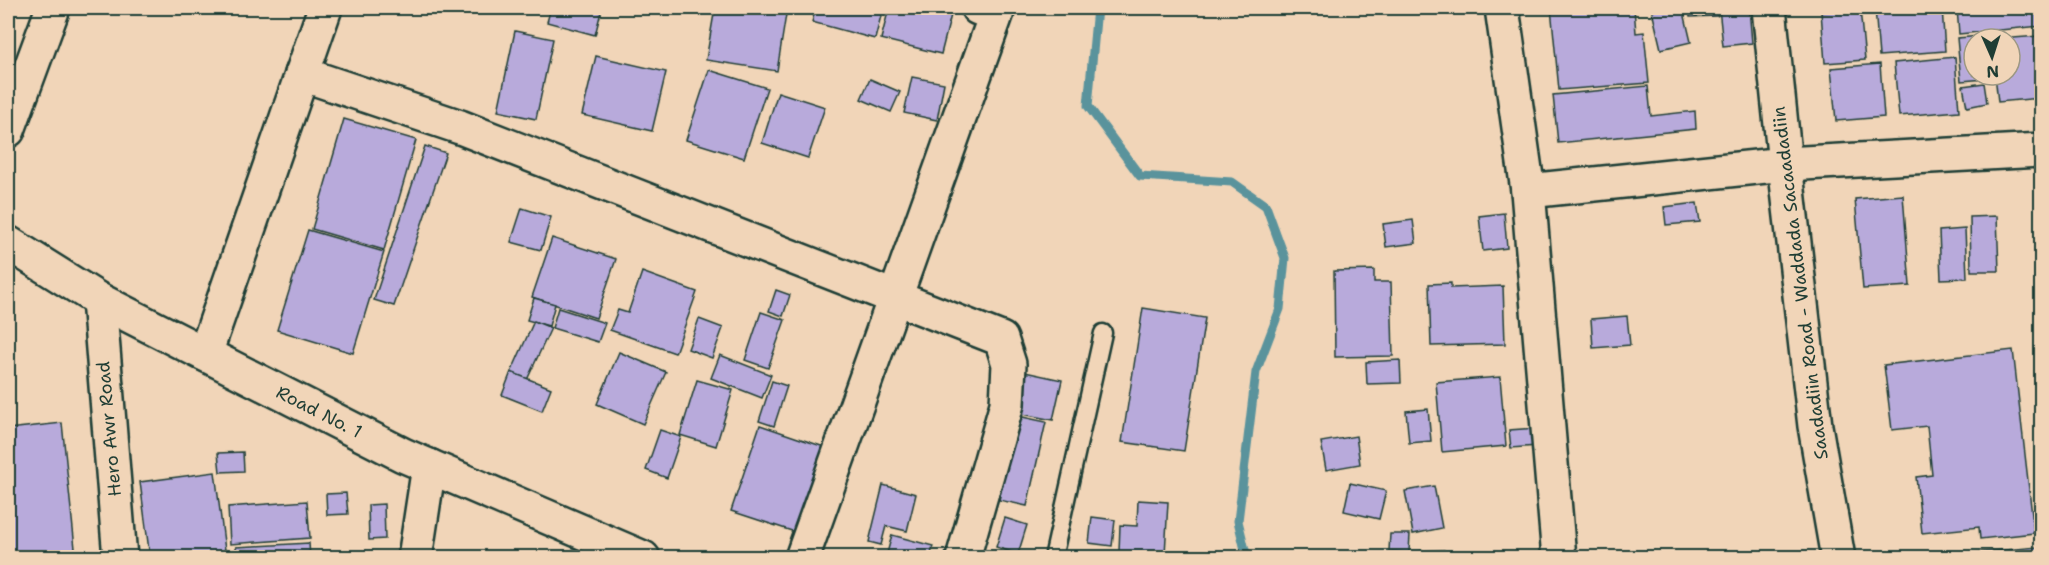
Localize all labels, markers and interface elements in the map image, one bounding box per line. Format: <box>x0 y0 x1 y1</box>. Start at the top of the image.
north arrow <box>1962 27 2022 87</box>
text: N <box>1986 61 2000 82</box>
street label: Saadadiin Road - Waddada Sacaadadiin <box>1766 105 1834 461</box>
street label: Hero Awr Road <box>91 360 127 498</box>
street label: Road No. 1 <box>272 380 366 444</box>

